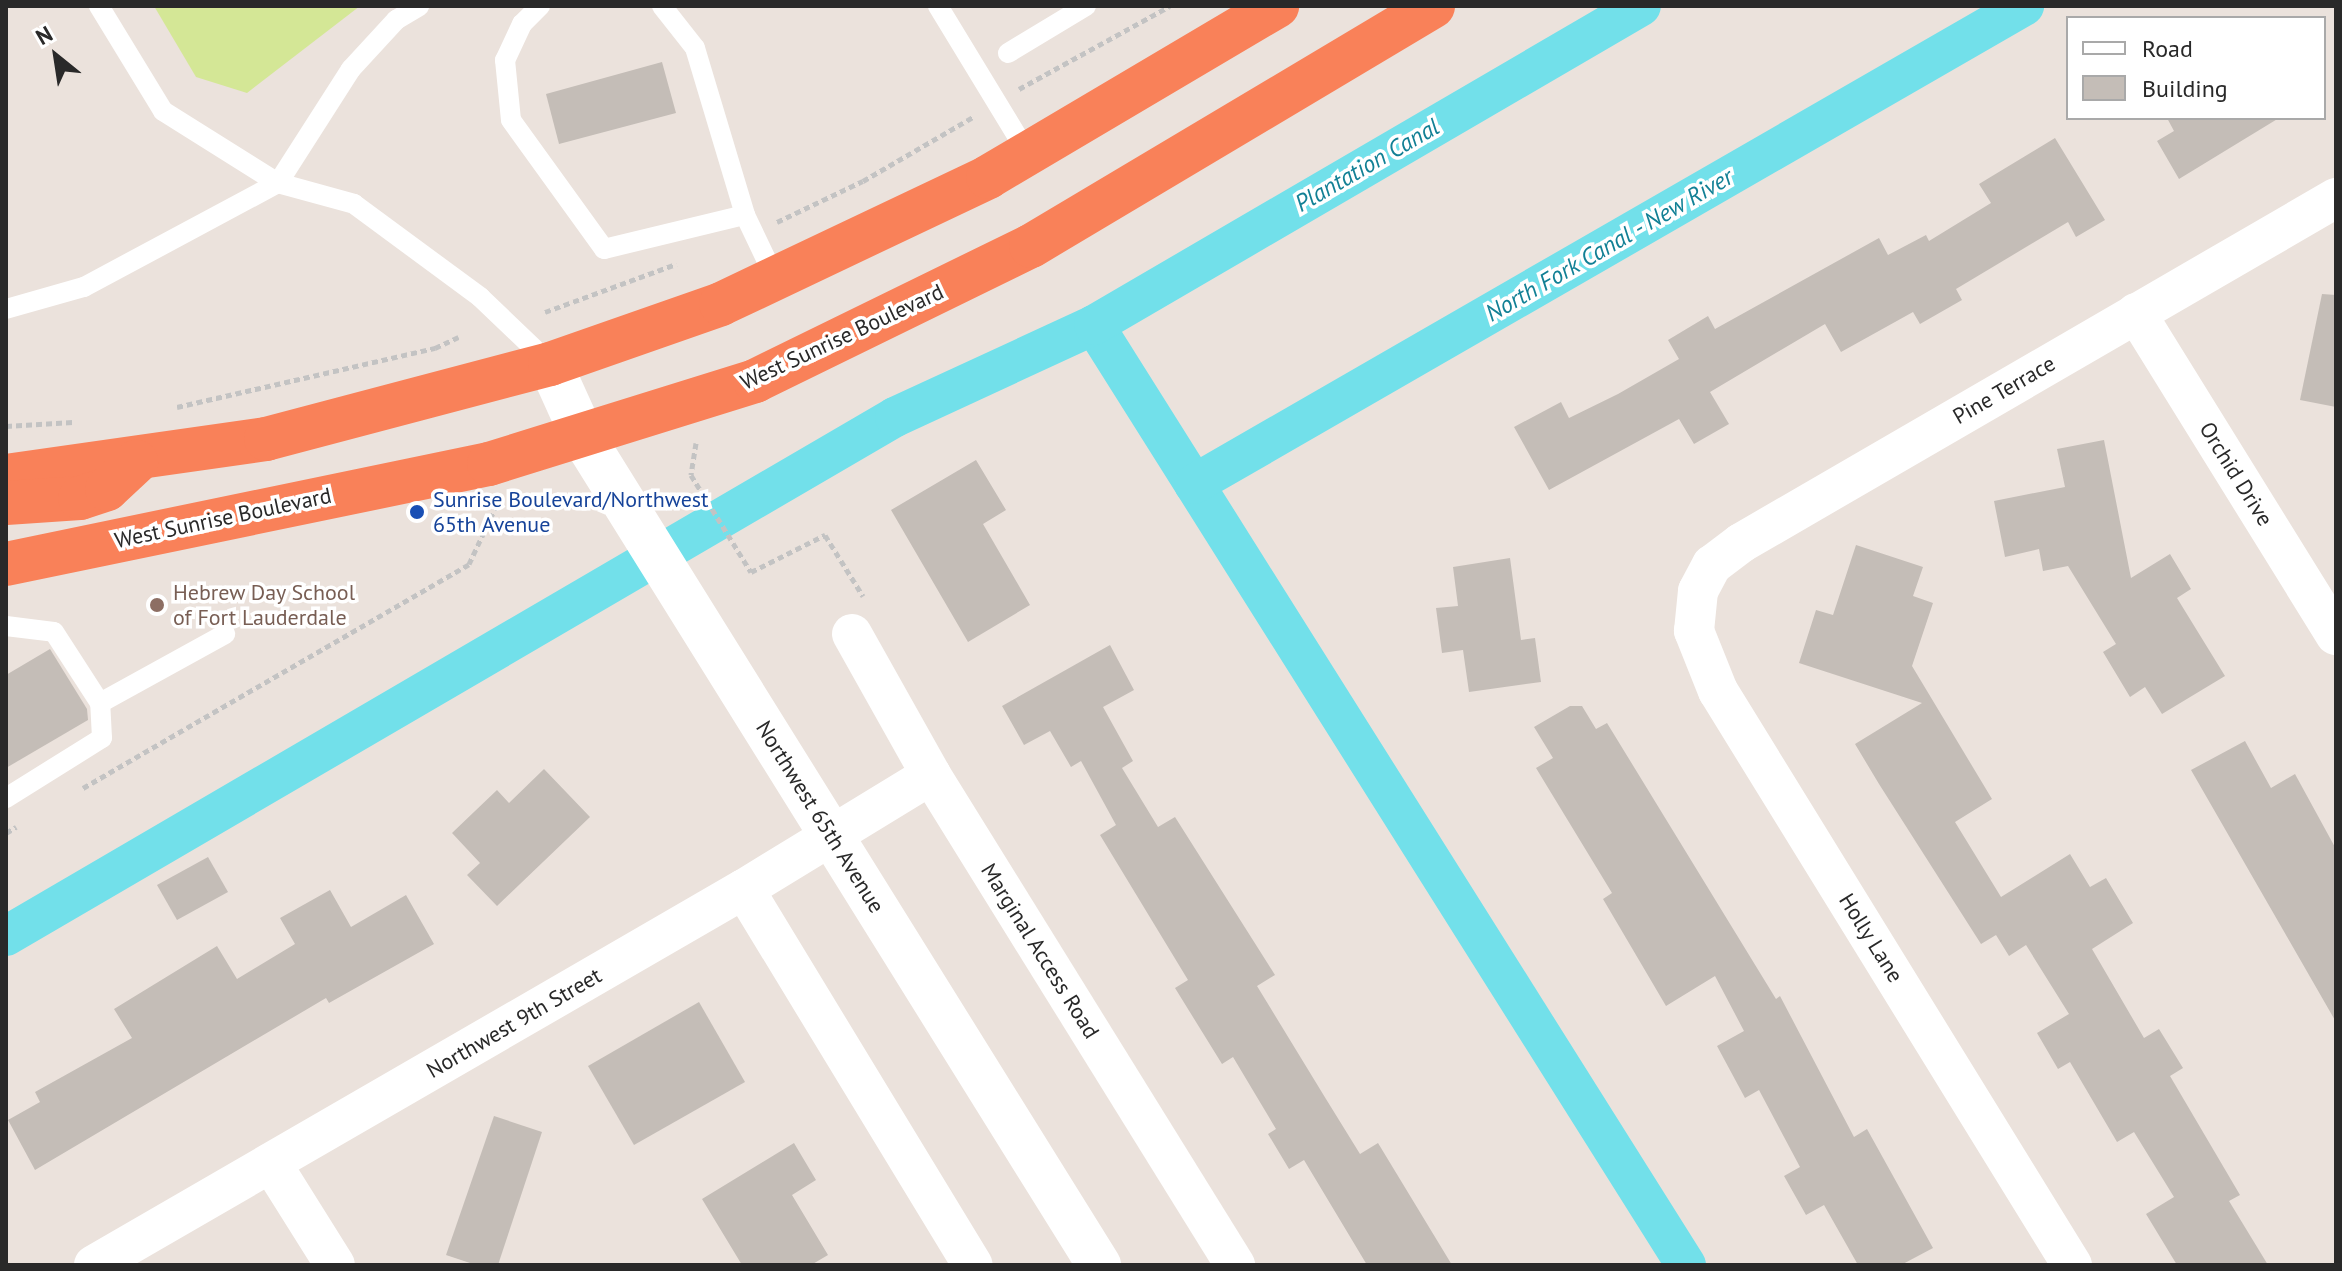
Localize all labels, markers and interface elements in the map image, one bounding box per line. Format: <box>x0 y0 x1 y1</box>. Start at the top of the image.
north arrow <box>16 16 96 96</box>
legend <box>2066 16 2326 120</box>
text: N <box>31 19 57 51</box>
text: Road <box>2142 33 2193 64</box>
text: Building <box>2142 73 2228 104</box>
water label: Plantation Canal <box>1290 112 1444 218</box>
water label: North Fork Canal - New River <box>1479 161 1739 329</box>
street label: West Sunrise Boulevard <box>736 278 948 396</box>
street label: Pine Terrace <box>1948 350 2060 430</box>
street label: Orchid Drive <box>2194 417 2278 531</box>
street label: West Sunrise Boulevard <box>112 482 334 554</box>
place label: Sunrise Boulevard/Northwest 65th Avenue <box>433 486 709 538</box>
marker: Sunrise Boulevard/Northwest 65th Avenue <box>408 503 426 521</box>
place label: Hebrew Day School of Fort Lauderdale <box>173 579 356 630</box>
marker: Hebrew Day School of Fort Lauderdale <box>148 596 166 614</box>
street label: Northwest 65th Avenue <box>750 716 890 918</box>
street label: Marginal Access Road <box>975 858 1105 1044</box>
street label: Holly Lane <box>1833 888 1909 988</box>
street label: Northwest 9th Street <box>422 962 606 1084</box>

